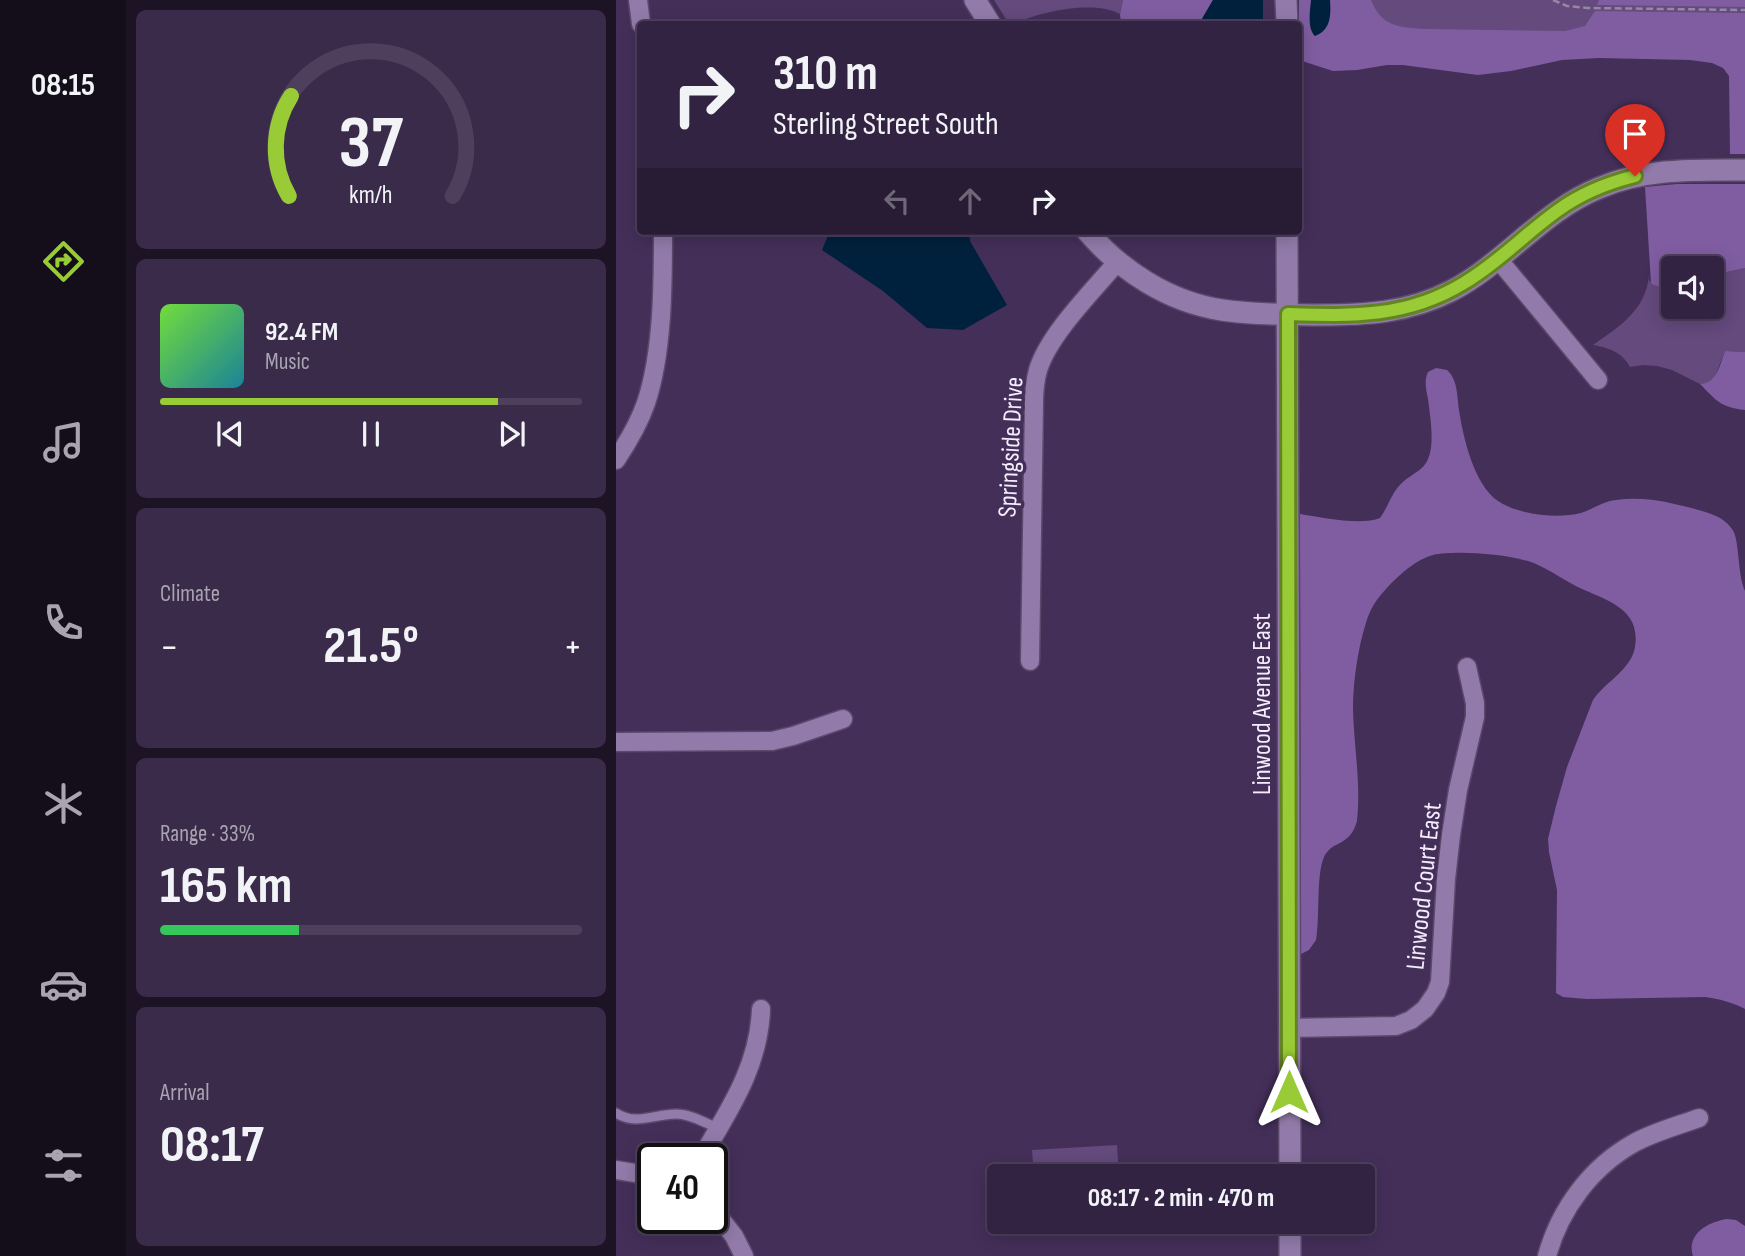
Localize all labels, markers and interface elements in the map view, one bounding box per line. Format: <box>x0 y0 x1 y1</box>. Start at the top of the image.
text: 310 m <box>773 45 878 104</box>
icon: right <box>658 49 749 140</box>
text: 08:15 <box>31 66 95 105</box>
text: 37 <box>339 100 403 188</box>
pin <box>1605 104 1665 176</box>
text: Sterling Street South <box>773 105 999 144</box>
icon: arrive <box>1616 115 1654 153</box>
text: km/h <box>349 179 393 210</box>
icon: left <box>878 182 916 220</box>
icon: ahead <box>951 182 989 220</box>
icon: right <box>1024 182 1062 220</box>
icon: directions <box>39 237 88 286</box>
map controls <box>1661 256 1724 319</box>
button: sound <box>1661 256 1724 319</box>
text: 92.4 FM <box>265 317 338 348</box>
text: Music <box>265 348 310 376</box>
street label: Springside Drive <box>992 376 1031 518</box>
icon: previous <box>211 415 249 453</box>
icon: pause <box>352 415 390 453</box>
icon: next <box>493 415 531 453</box>
icon: music <box>39 418 88 467</box>
text: Climate <box>160 580 220 608</box>
icon: phone <box>39 598 88 647</box>
street label: Linwood Avenue East <box>1247 613 1278 795</box>
text: 21.5° <box>323 615 419 678</box>
text: − <box>160 625 179 670</box>
text: + <box>563 625 582 670</box>
icon: climate <box>39 779 88 828</box>
street label: Linwood Court East <box>1400 801 1449 971</box>
text: Range · 33% <box>160 820 255 848</box>
text: 165 km <box>160 855 292 918</box>
icon: car <box>39 960 88 1009</box>
position arrow <box>1252 1055 1326 1129</box>
text: Arrival <box>160 1079 209 1107</box>
text: 08:17 <box>160 1114 264 1177</box>
icon: filters <box>39 1141 88 1190</box>
speed limit sign: 40 <box>637 1143 728 1234</box>
text: 08:17 · 2 min · 470 m <box>1088 1183 1274 1214</box>

